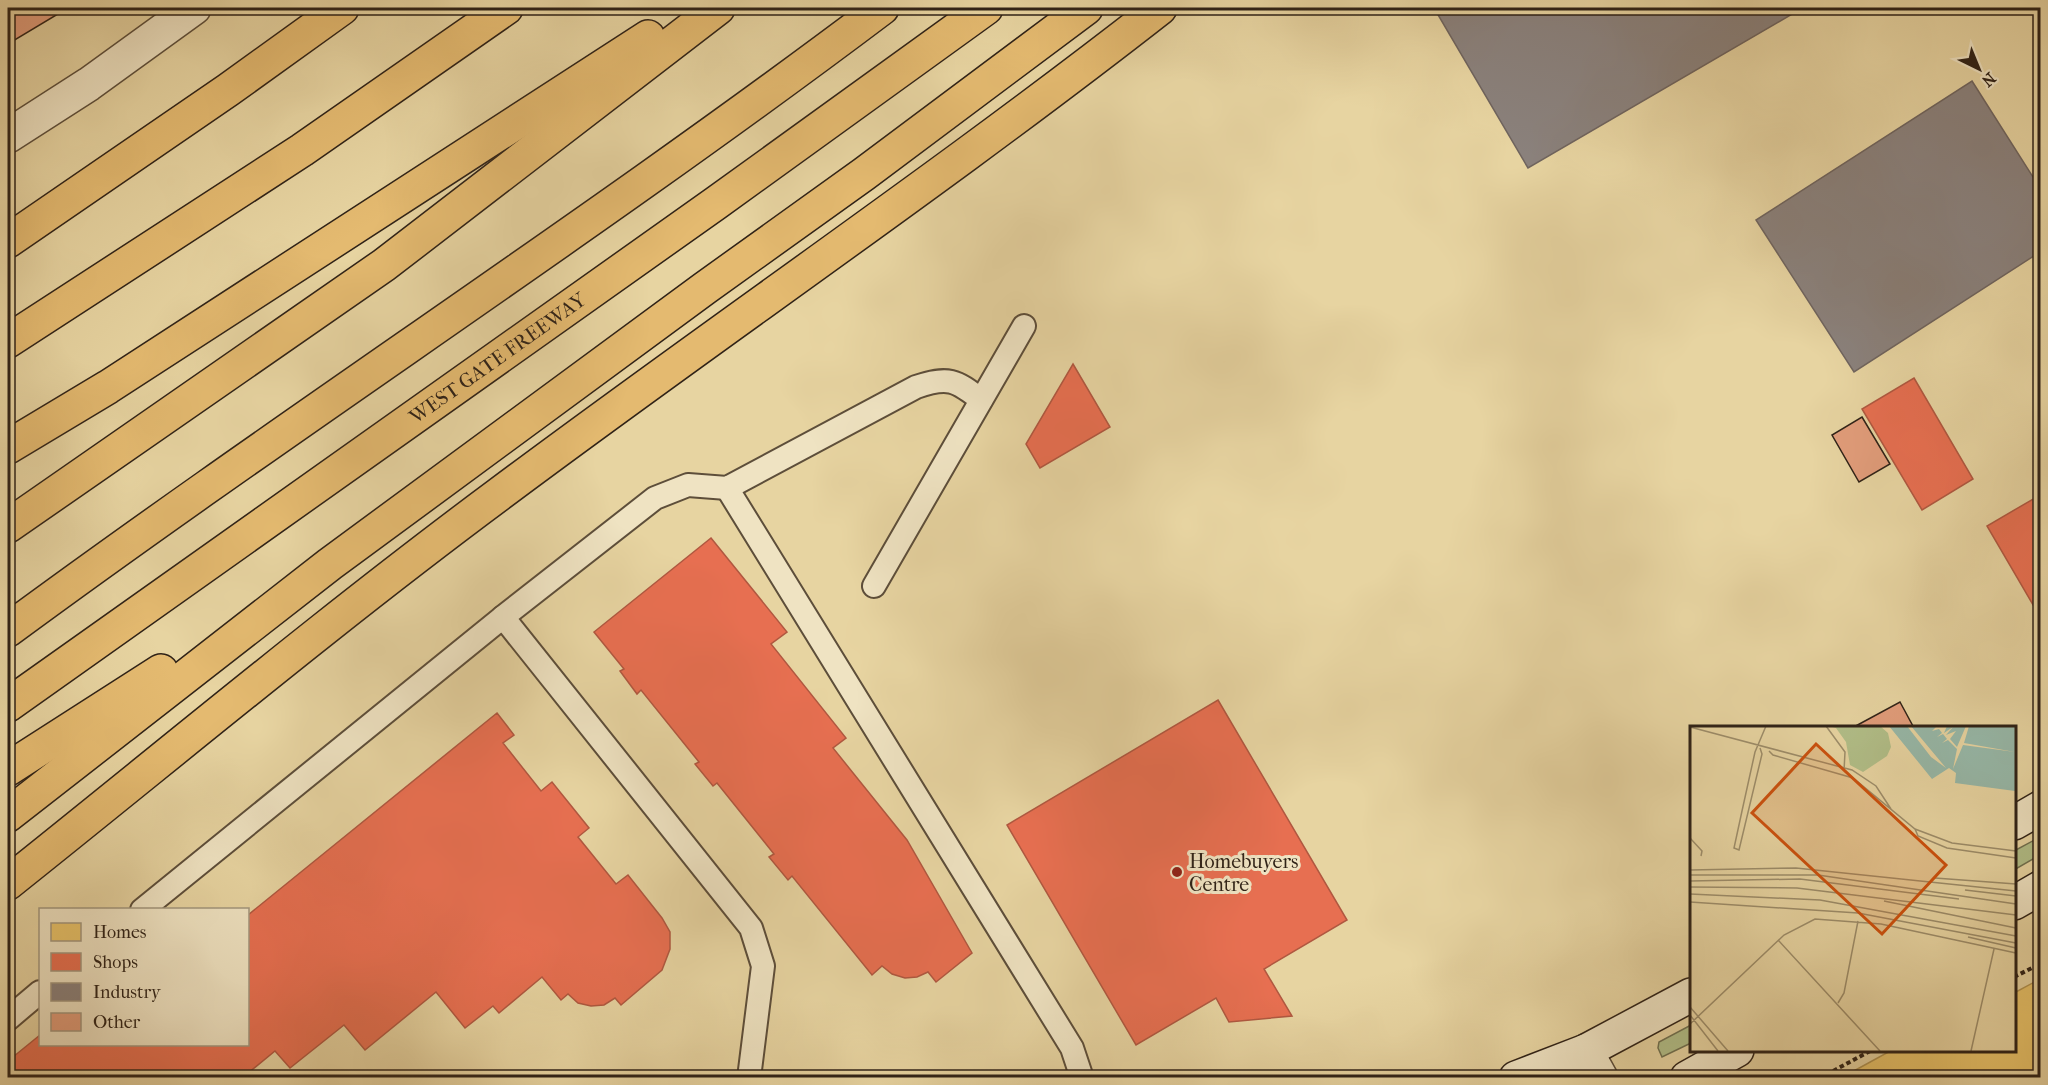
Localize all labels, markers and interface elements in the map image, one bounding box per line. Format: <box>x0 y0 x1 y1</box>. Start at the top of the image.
north arrow <box>1949 39 2009 99</box>
text: N <box>1977 69 2000 91</box>
street label: WEST GATE FREEWAY <box>404 287 591 429</box>
inset map <box>1690 726 2015 1052</box>
place label: Homebuyers Centre <box>1189 850 1298 896</box>
marker: Homebuyers Centre <box>1170 865 1184 879</box>
legend <box>39 908 249 1046</box>
text: Homes <box>93 922 147 943</box>
text: Shops <box>93 952 138 973</box>
text: Industry <box>93 982 162 1003</box>
text: Other <box>93 1012 141 1033</box>

